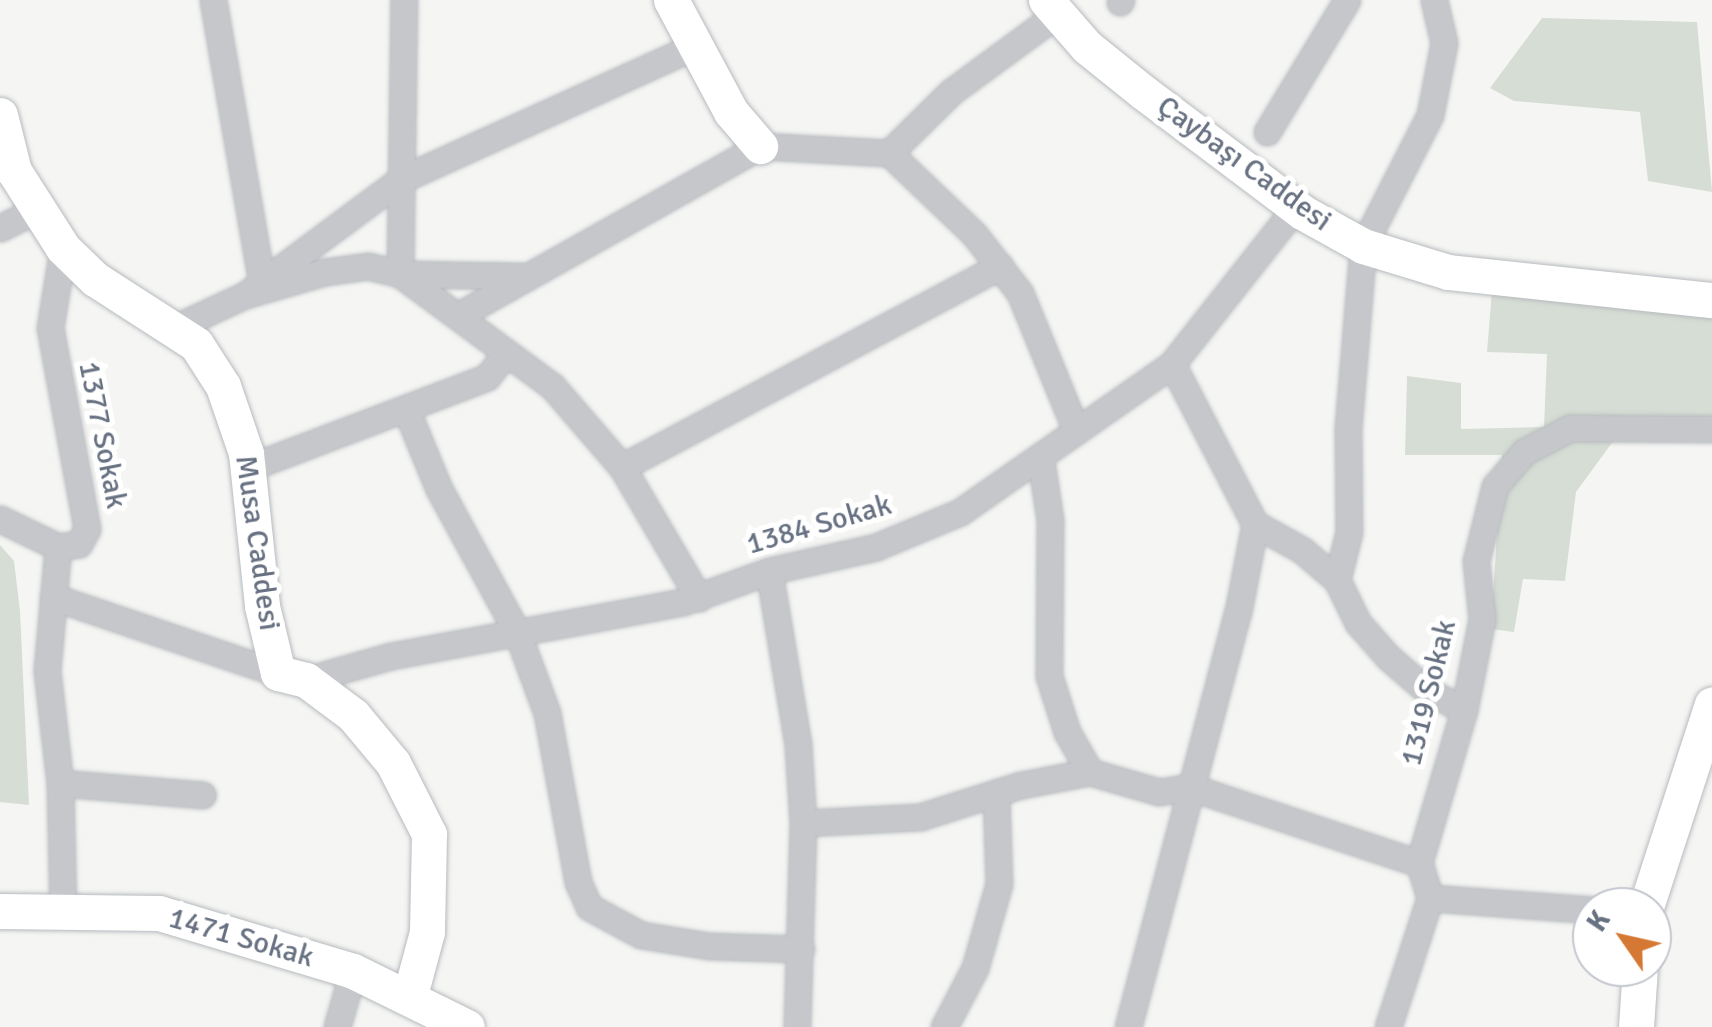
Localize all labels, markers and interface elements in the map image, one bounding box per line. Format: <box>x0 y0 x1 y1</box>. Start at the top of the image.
street label: Çaybaşı Caddesi <box>1150 89 1338 239</box>
street label: 1377 Sokak <box>70 358 134 512</box>
street label: Musa Caddesi <box>227 453 287 633</box>
street label: 1384 Sokak <box>742 487 896 563</box>
street label: 1319 Sokak <box>1394 616 1464 770</box>
north arrow <box>1572 887 1672 987</box>
street label: 1471 Sokak <box>164 900 318 976</box>
text: K <box>1580 905 1618 938</box>

